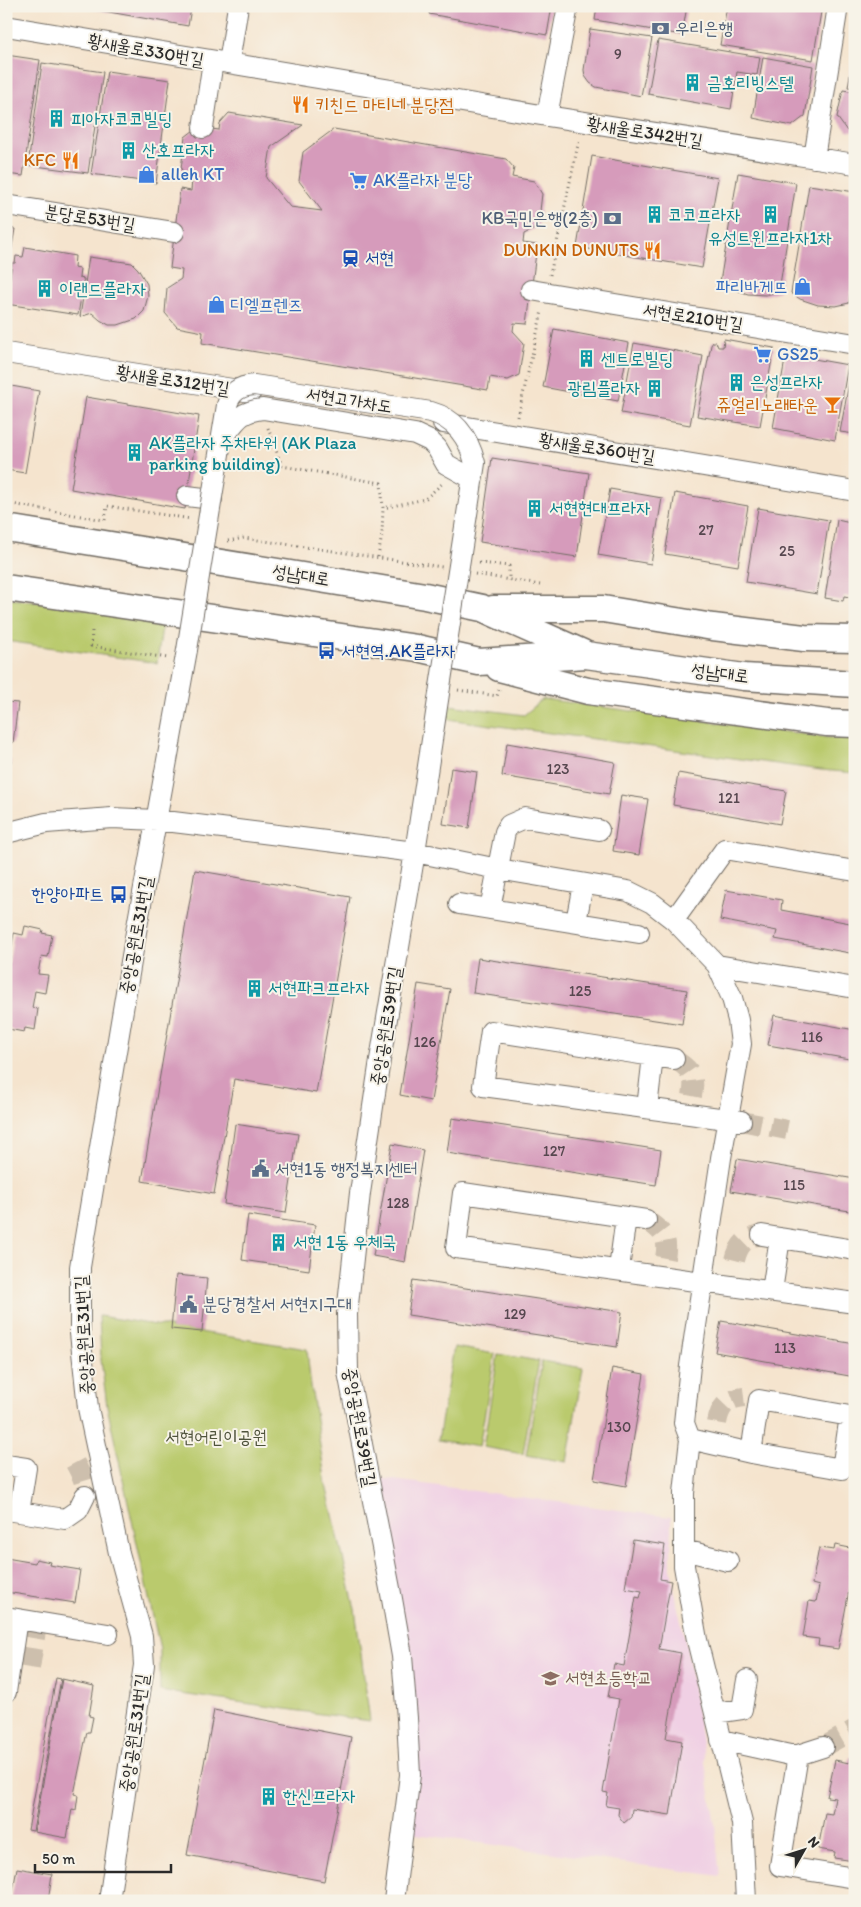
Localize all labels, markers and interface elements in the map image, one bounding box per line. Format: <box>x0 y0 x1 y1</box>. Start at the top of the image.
place label: 우리은행 <box>675 17 733 39</box>
bank icon: 우리은행 <box>651 18 671 38</box>
street label: 황새울로330번길 <box>86 29 206 71</box>
house number: 9 <box>614 45 622 63</box>
place label: 금호리빙스텔 <box>707 72 794 94</box>
building icon: 금호리빙스텔 <box>683 73 703 93</box>
place label: 키친드 마티네 분당점 <box>315 94 454 116</box>
restaurant icon: 키친드 마티네 분당점 <box>291 95 311 115</box>
place label: 피아자코코빌딩 <box>71 108 172 130</box>
building icon: 피아자코코빌딩 <box>47 109 67 129</box>
street label: 황새울로342번길 <box>585 112 705 152</box>
place label: 산호프라자 <box>142 139 215 161</box>
building icon: 산호프라자 <box>118 140 138 160</box>
place label: KFC <box>24 149 56 171</box>
restaurant icon: KFC <box>60 150 80 170</box>
place label: alleh KT <box>161 163 224 185</box>
shop icon: alleh KT <box>137 164 157 184</box>
place label: AK플라자 분당 <box>373 169 473 191</box>
supermarket icon: AK플라자 분당 <box>349 170 369 190</box>
street label: 분당로53번길 <box>43 200 138 236</box>
place label: 코코프라자 <box>668 204 741 226</box>
building icon: 코코프라자 <box>644 205 664 225</box>
building icon: 유성트윈프라자1차 <box>760 205 780 225</box>
place label: KB국민은행(2층) <box>481 207 598 229</box>
bank icon: KB국민은행(2층) <box>602 208 622 228</box>
place label: 유성트윈프라자1차 <box>708 227 832 249</box>
place label: DUNKIN DUNUTS <box>503 239 639 261</box>
restaurant icon: DUNKIN DUNUTS <box>643 240 663 260</box>
place label: 서현 <box>365 247 394 269</box>
station icon: 서현 <box>341 248 361 268</box>
place label: 파리바게뜨 <box>716 276 788 298</box>
shop icon: 파리바게뜨 <box>792 277 812 297</box>
place label: 이랜드플라자 <box>59 278 146 300</box>
building icon: 이랜드플라자 <box>35 279 55 299</box>
place label: 디엘프렌즈 <box>230 294 302 316</box>
shop icon: 디엘프렌즈 <box>206 295 226 315</box>
street label: 서현로210번길 <box>641 298 745 336</box>
place label: GS25 <box>777 343 818 365</box>
supermarket icon: GS25 <box>753 344 773 364</box>
place label: 센트로빌딩 <box>601 348 673 370</box>
building icon: 센트로빌딩 <box>577 349 597 369</box>
street label: 황새울로312번길 <box>115 360 232 400</box>
place label: 은성프라자 <box>750 371 823 393</box>
building icon: 은성프라자 <box>726 372 746 392</box>
place label: 광림플라자 <box>568 377 641 399</box>
building icon: 광림플라자 <box>644 378 664 398</box>
street label: 서현고가차도 <box>304 382 394 418</box>
place label: 쥬얼리노래타운 <box>717 394 818 416</box>
bar icon: 쥬얼리노래타운 <box>822 395 842 415</box>
street label: 황새울로360번길 <box>537 428 657 468</box>
place label: AK플라자 주차타워 (AK Plaza parking building) <box>149 432 356 475</box>
building icon: AK플라자 주차타워 (AK Plaza parking building) <box>125 443 145 463</box>
place label: 서현현대프라자 <box>549 497 651 519</box>
building icon: 서현현대프라자 <box>525 498 545 518</box>
house number: 27 <box>698 521 714 539</box>
house number: 25 <box>779 542 795 560</box>
street label: 성남대로 <box>271 560 331 590</box>
place label: 서현역.AK플라자 <box>341 640 456 662</box>
bus stop icon: 서현역.AK플라자 <box>317 641 337 661</box>
street label: 성남대로 <box>690 659 750 687</box>
house number: 123 <box>546 760 570 778</box>
house number: 121 <box>718 789 740 807</box>
street label: 중앙공원로31번길 <box>115 874 157 996</box>
place label: 한양아파트 <box>32 883 104 905</box>
bus stop icon: 한양아파트 <box>108 884 128 904</box>
street label: 중앙공원로39번길 <box>366 964 406 1087</box>
place label: 서현파크프라자 <box>268 977 370 999</box>
building icon: 서현파크프라자 <box>244 978 264 998</box>
house number: 125 <box>569 982 591 1000</box>
house number: 116 <box>801 1028 823 1046</box>
house number: 126 <box>414 1033 436 1051</box>
house number: 127 <box>543 1142 566 1160</box>
place label: 서현1동 행정복지센터 <box>275 1158 418 1180</box>
public building icon: 서현1동 행정복지센터 <box>251 1159 271 1179</box>
house number: 115 <box>783 1176 805 1194</box>
house number: 128 <box>386 1194 410 1212</box>
place label: 서현 1동 우체국 <box>293 1231 396 1253</box>
building icon: 서현 1동 우체국 <box>269 1232 289 1252</box>
street label: 중앙공원로31번길 <box>70 1274 98 1395</box>
place label: 분당경찰서 서현지구대 <box>203 1293 352 1315</box>
public building icon: 분당경찰서 서현지구대 <box>179 1294 199 1314</box>
house number: 129 <box>504 1305 526 1323</box>
house number: 113 <box>774 1339 796 1357</box>
street label: 중앙공원로39번길 <box>339 1366 381 1489</box>
house number: 130 <box>607 1418 631 1436</box>
park label: 서현어린이공원 <box>165 1426 267 1448</box>
place label: 서현초등학교 <box>565 1667 652 1689</box>
school or university icon: 서현초등학교 <box>541 1668 561 1688</box>
street label: 중앙공원로31번길 <box>115 1672 153 1794</box>
place label: 한신프라자 <box>283 1785 356 1807</box>
building icon: 한신프라자 <box>259 1786 279 1806</box>
north arrow <box>778 1824 828 1874</box>
text: N <box>804 1833 823 1851</box>
scale bar <box>35 1842 171 1874</box>
text: 50 m <box>42 1850 75 1868</box>

